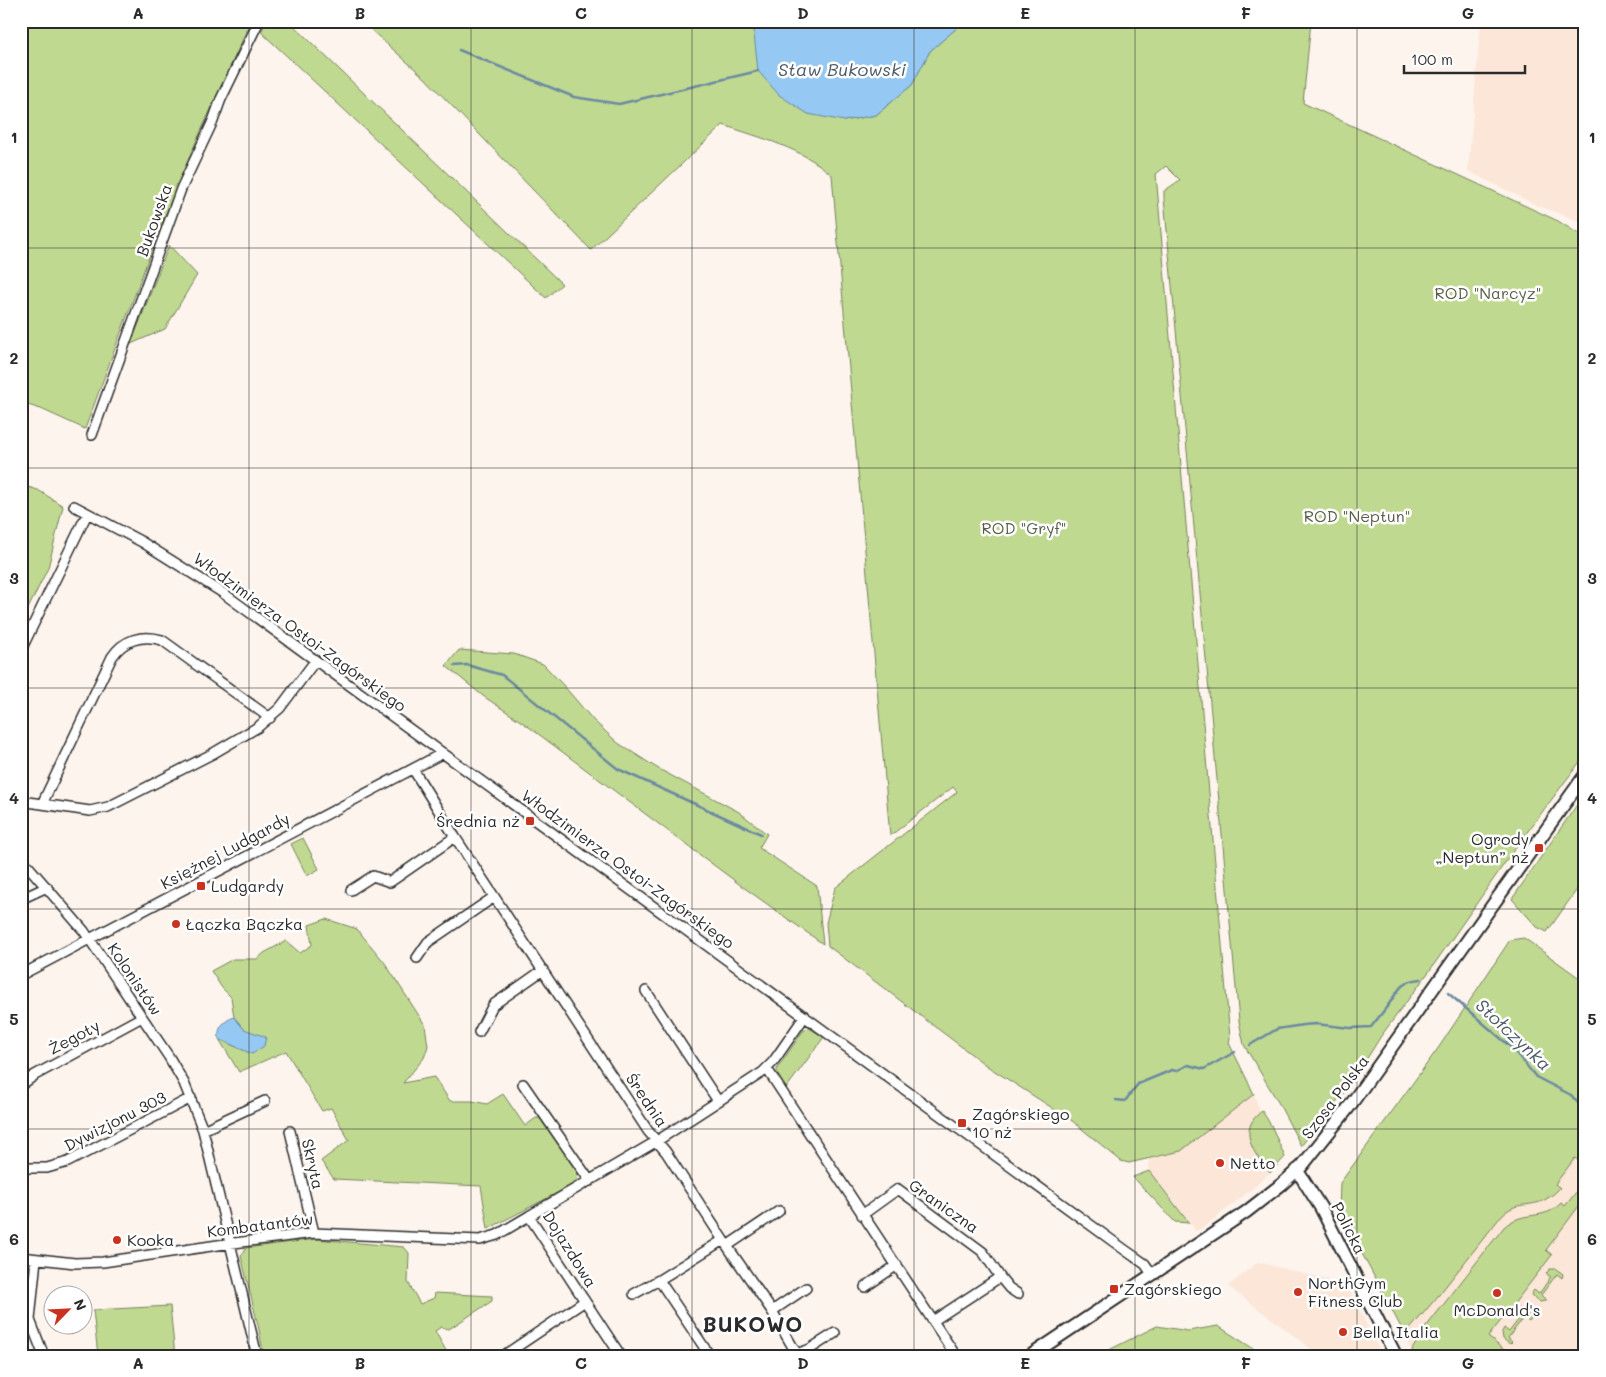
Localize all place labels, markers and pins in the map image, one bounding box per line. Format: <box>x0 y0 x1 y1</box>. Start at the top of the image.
place label: Średnia nż <box>436 810 520 831</box>
marker: Średnia nż <box>524 815 536 827</box>
place label: Ogrody „Neptun” nż <box>1435 828 1529 867</box>
marker: Ogrody „Neptun” nż <box>1533 842 1545 854</box>
place label: Ludgardy <box>211 876 284 896</box>
marker: Ludgardy <box>195 880 207 892</box>
place label: Łączka Bączka <box>186 913 303 934</box>
marker: Łączka Bączka <box>170 918 182 930</box>
place label: Zagórskiego 10 nż <box>972 1103 1069 1142</box>
marker: Zagórskiego 10 nż <box>956 1117 968 1129</box>
place label: Netto <box>1230 1152 1275 1173</box>
marker: Netto <box>1214 1157 1226 1169</box>
place label: Kooka <box>127 1229 174 1250</box>
marker: Kooka <box>111 1234 123 1246</box>
place label: NorthGym Fitness Club <box>1308 1272 1403 1311</box>
place label: Zagórskiego <box>1124 1278 1221 1299</box>
marker: Zagórskiego <box>1108 1283 1120 1295</box>
marker: NorthGym Fitness Club <box>1292 1286 1304 1298</box>
marker: McDonald's <box>1491 1287 1503 1299</box>
place label: McDonald's <box>1454 1299 1540 1320</box>
place label: Bella Italia <box>1353 1321 1439 1342</box>
marker: Bella Italia <box>1337 1326 1349 1338</box>

